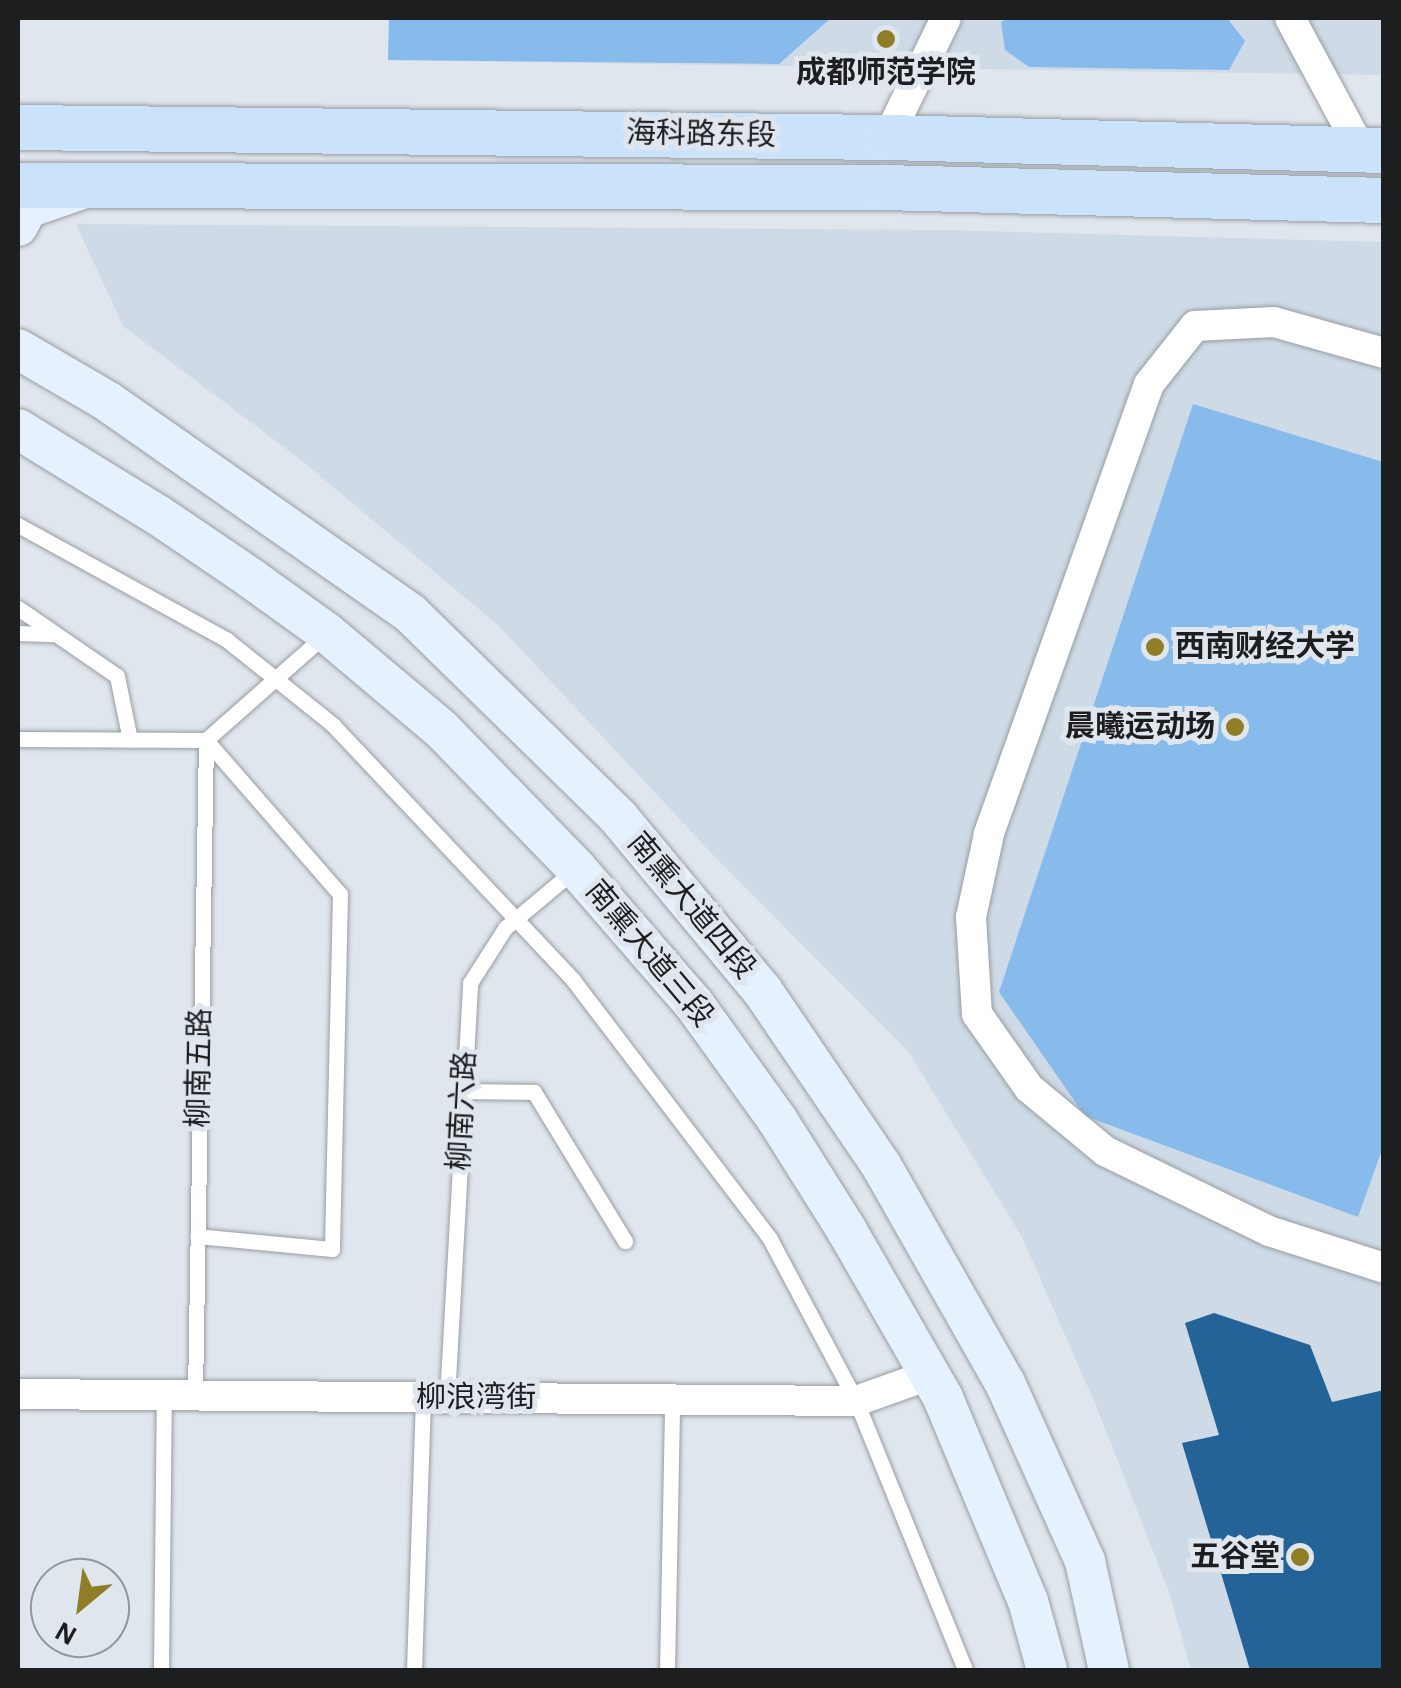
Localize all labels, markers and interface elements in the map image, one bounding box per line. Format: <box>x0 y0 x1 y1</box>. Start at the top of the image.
marker: 成都师范学院 <box>875 28 897 50</box>
place label: 成都师范学院 <box>796 55 976 91</box>
street label: 海科路东段 <box>626 116 776 154</box>
place label: 西南财经大学 <box>1175 629 1355 665</box>
marker: 西南财经大学 <box>1144 636 1166 658</box>
place label: 晨曦运动场 <box>1065 709 1215 745</box>
marker: 晨曦运动场 <box>1224 716 1246 738</box>
street label: 南熏大道四段 <box>619 825 763 987</box>
street label: 南熏大道三段 <box>577 873 721 1035</box>
street label: 柳南五路 <box>181 1008 219 1128</box>
street label: 柳南六路 <box>442 1050 484 1172</box>
street label: 柳浪湾街 <box>416 1380 536 1416</box>
place label: 五谷堂 <box>1190 1539 1280 1575</box>
marker: 五谷堂 <box>1289 1546 1311 1568</box>
north arrow <box>30 1558 130 1658</box>
text: N <box>51 1616 82 1649</box>

